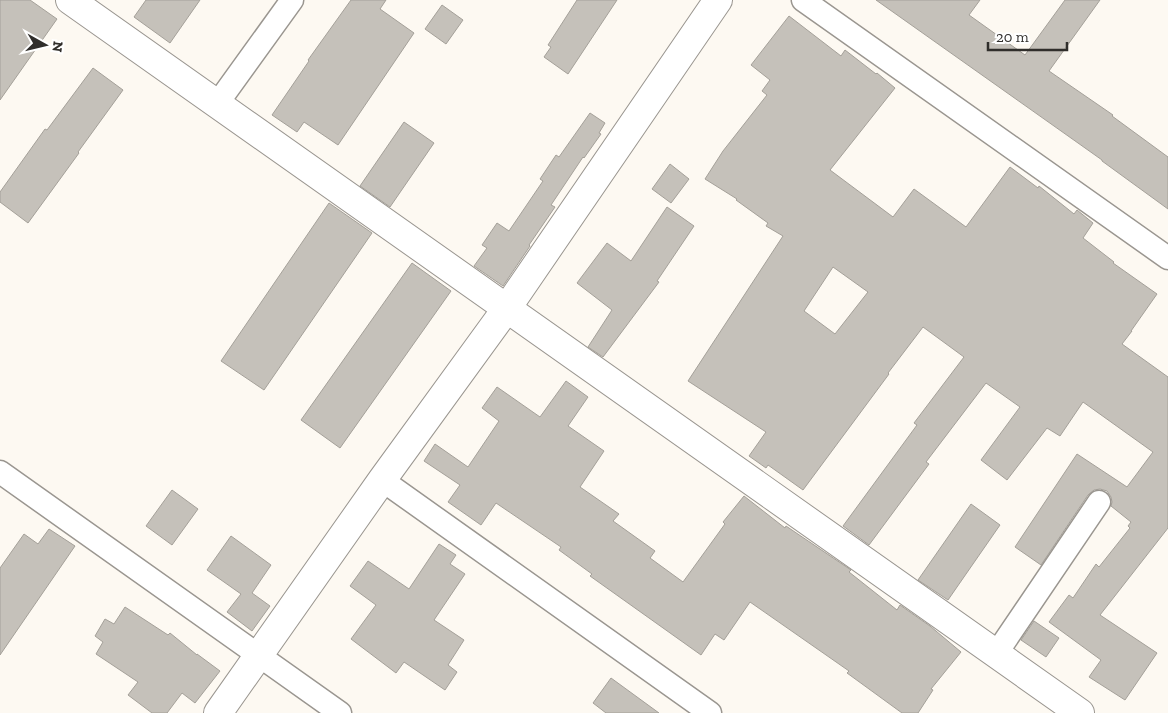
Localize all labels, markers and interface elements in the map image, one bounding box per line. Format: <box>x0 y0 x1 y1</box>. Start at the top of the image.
north arrow <box>20 20 70 70</box>
scale bar <box>988 20 1067 52</box>
text: 20 m <box>996 28 1029 46</box>
text: N <box>48 40 67 54</box>

